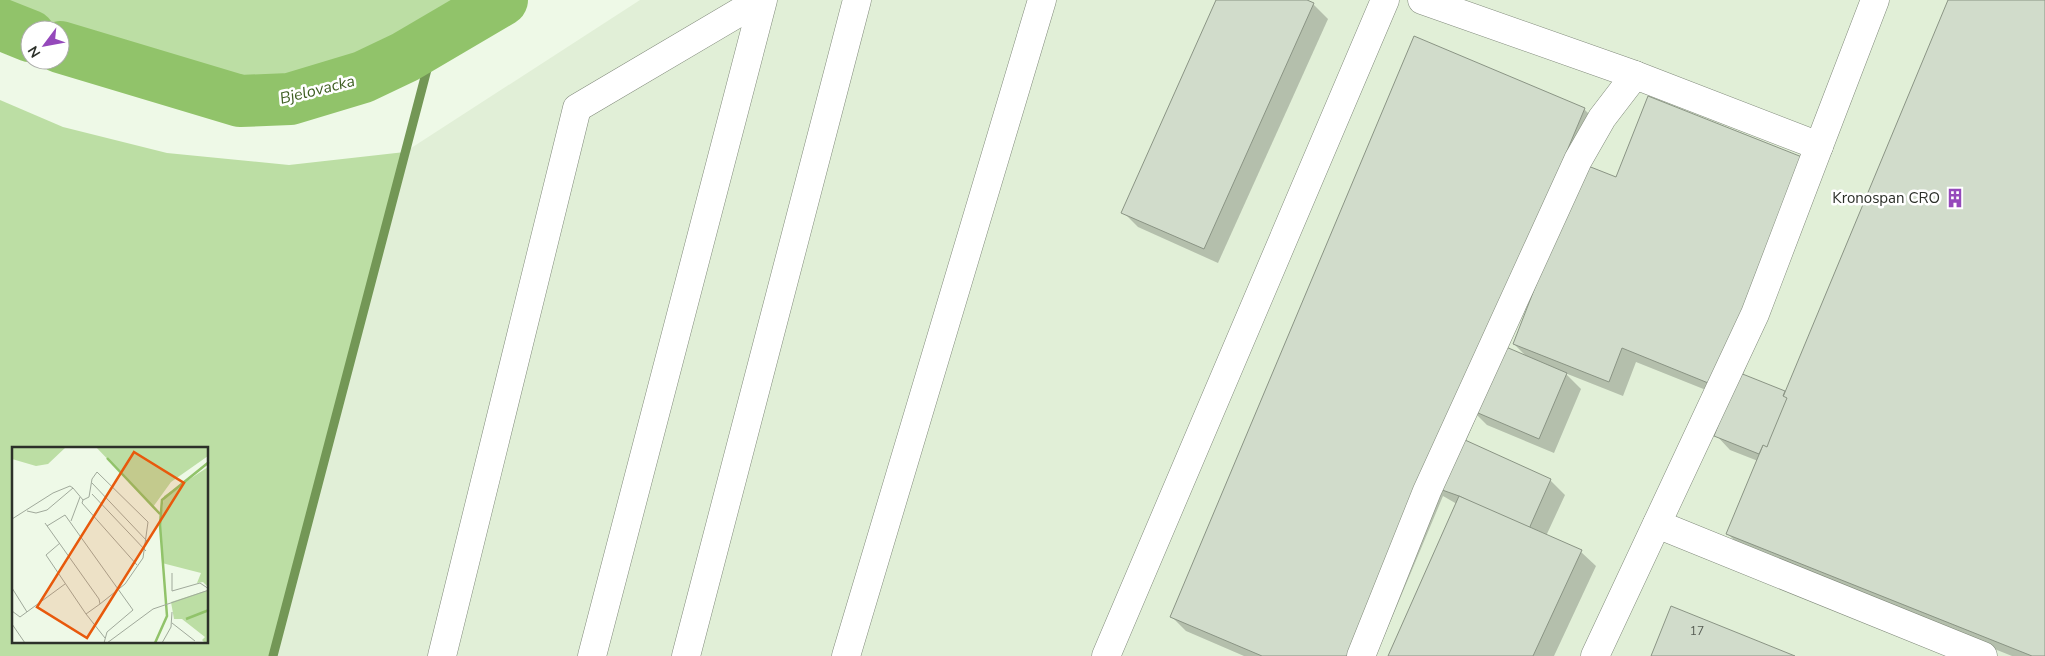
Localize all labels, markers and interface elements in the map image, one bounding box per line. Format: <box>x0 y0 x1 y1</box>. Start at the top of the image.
north arrow <box>20 20 70 70</box>
text: N <box>24 42 45 61</box>
water label: Bjelovacka <box>277 70 357 110</box>
building icon: Kronospan CRO <box>1944 187 1966 209</box>
place label: Kronospan CRO <box>1832 188 1940 208</box>
inset map <box>12 447 209 644</box>
house number: 17 <box>1690 623 1704 639</box>

